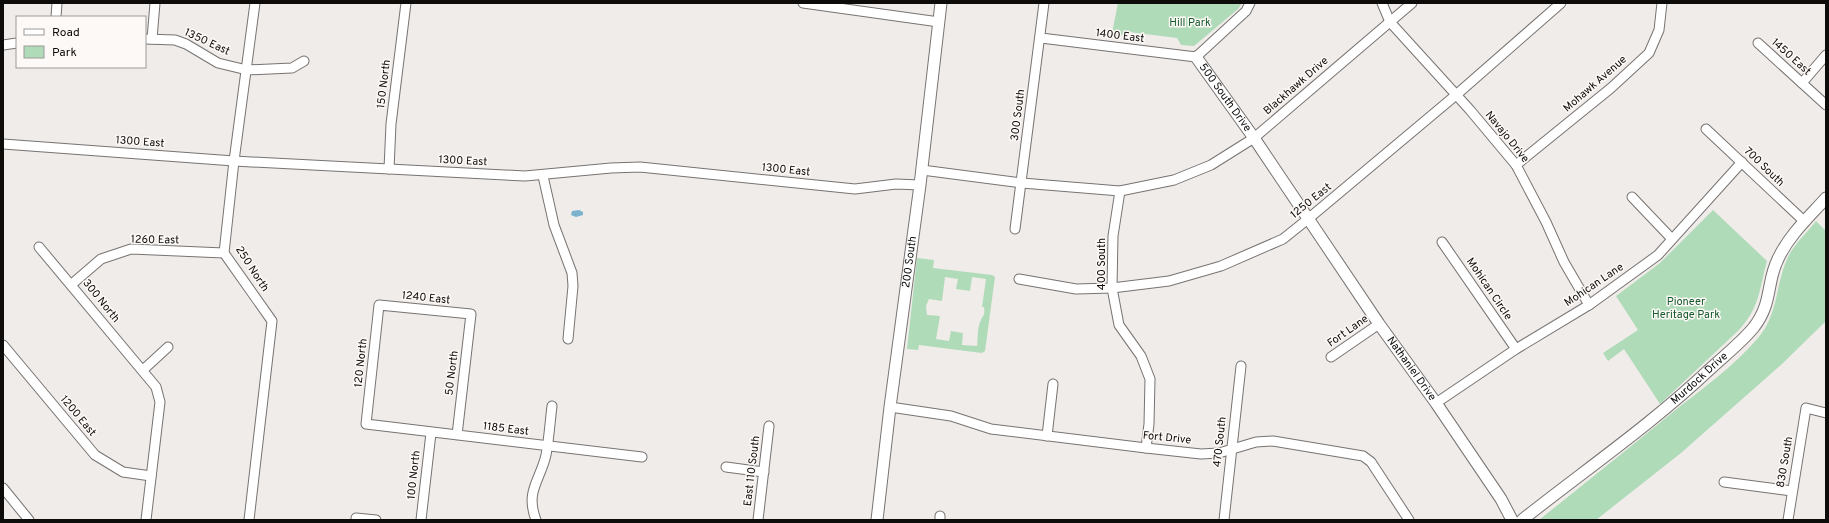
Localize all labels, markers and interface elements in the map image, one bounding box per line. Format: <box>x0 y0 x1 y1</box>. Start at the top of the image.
legend <box>16 16 146 68</box>
park label: Hill Park <box>1169 16 1211 30</box>
text: Road <box>52 25 80 41</box>
street label: 1350 East <box>182 25 232 59</box>
street label: 1400 East <box>1095 26 1145 46</box>
street label: 1450 East <box>1768 36 1814 78</box>
text: Park <box>52 45 77 61</box>
street label: Mohawk Avenue <box>1560 53 1630 115</box>
street label: Blackhawk Drive <box>1261 54 1331 118</box>
street label: 150 North <box>374 59 394 109</box>
street label: 500 South Drive <box>1196 61 1254 135</box>
street label: 300 South <box>1008 88 1028 142</box>
street label: Navajo Drive <box>1482 108 1532 166</box>
street label: 1300 East <box>115 133 165 151</box>
street label: 700 South <box>1741 144 1787 190</box>
street label: 1300 East <box>438 153 488 169</box>
street label: 1300 East <box>761 160 811 180</box>
street label: 1250 East <box>1288 180 1334 222</box>
street label: 1260 East <box>131 233 179 247</box>
street label: 200 South <box>899 235 920 289</box>
street label: 400 South <box>1095 238 1109 290</box>
street label: 250 North <box>232 244 272 294</box>
street label: Mohican Circle <box>1463 255 1515 323</box>
street label: Mohican Lane <box>1562 260 1626 310</box>
street label: 300 North <box>79 277 123 325</box>
street label: 1240 East <box>401 288 451 308</box>
park label: Pioneer Heritage Park <box>1652 295 1720 322</box>
street label: Fort Lane <box>1325 312 1371 350</box>
street label: Nathaniel Drive <box>1384 334 1439 404</box>
street label: 120 North <box>351 338 371 388</box>
street label: Murdock Drive <box>1668 349 1731 408</box>
street label: 50 North <box>442 350 462 396</box>
street label: 1200 East <box>57 393 99 439</box>
street label: 470 South <box>1210 416 1230 468</box>
street label: 1185 East <box>482 419 530 439</box>
street label: Fort Drive <box>1142 428 1192 448</box>
street label: East 110 South <box>741 435 763 507</box>
street label: 830 South <box>1774 435 1796 489</box>
street label: 100 North <box>404 450 424 500</box>

